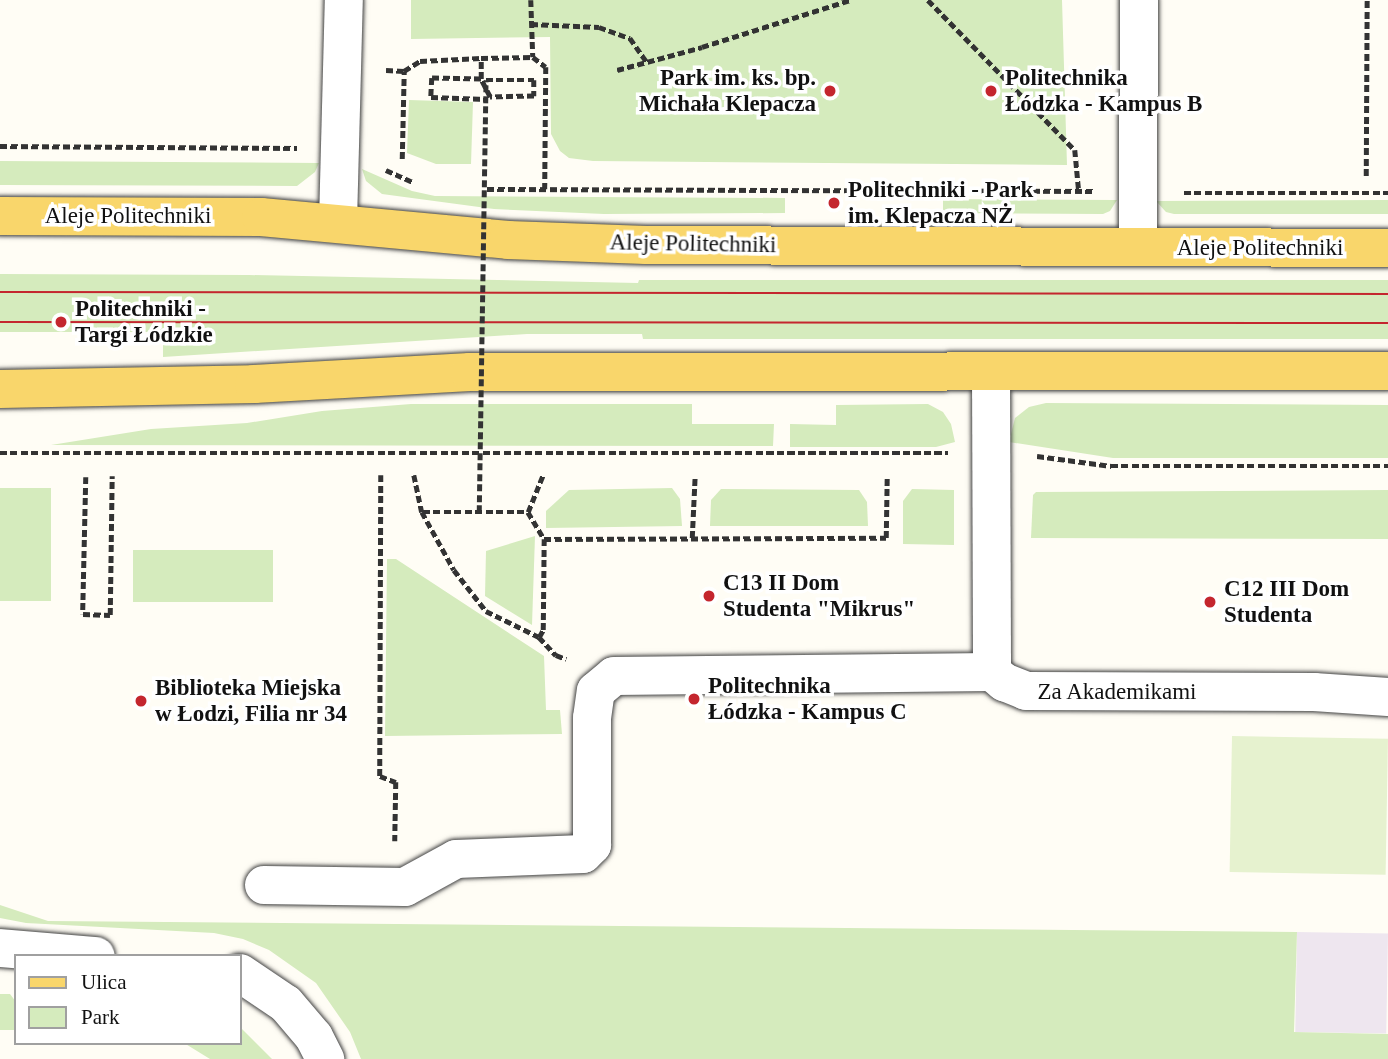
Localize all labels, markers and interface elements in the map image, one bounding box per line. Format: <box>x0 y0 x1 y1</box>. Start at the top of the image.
place label: Park im. ks. bp. Michała Klepacza <box>639 64 816 118</box>
place label: Politechnika Łódzka - Kampus B <box>1005 64 1202 118</box>
marker: Park im. ks. bp. Michała Klepacza <box>822 83 838 99</box>
marker: Politechnika Łódzka - Kampus B <box>983 83 999 99</box>
place label: Politechniki - Park im. Klepacza NŻ <box>848 176 1033 230</box>
marker: Politechniki - Park im. Klepacza NŻ <box>826 195 842 211</box>
street label: Aleje Politechniki <box>45 202 211 230</box>
street label: Aleje Politechniki <box>609 229 777 259</box>
street label: Aleje Politechniki <box>1177 234 1343 262</box>
place label: Politechniki - Targi Łódzkie <box>75 295 213 349</box>
marker: Politechniki - Targi Łódzkie <box>53 314 69 330</box>
place label: C13 II Dom Studenta "Mikrus" <box>723 569 915 623</box>
place label: C12 III Dom Studenta <box>1224 575 1349 629</box>
marker: C13 II Dom Studenta "Mikrus" <box>701 588 717 604</box>
marker: C12 III Dom Studenta <box>1202 594 1218 610</box>
place label: Politechnika Łódzka - Kampus C <box>708 672 907 726</box>
place label: Biblioteka Miejska w Łodzi, Filia nr 34 <box>155 674 347 728</box>
street label: Za Akademikami <box>1037 678 1197 706</box>
marker: Politechnika Łódzka - Kampus C <box>686 691 702 707</box>
marker: Biblioteka Miejska w Łodzi, Filia nr 34 <box>133 693 149 709</box>
legend <box>14 954 242 1045</box>
text: Ulica <box>81 970 126 994</box>
text: Park <box>81 1005 120 1029</box>

